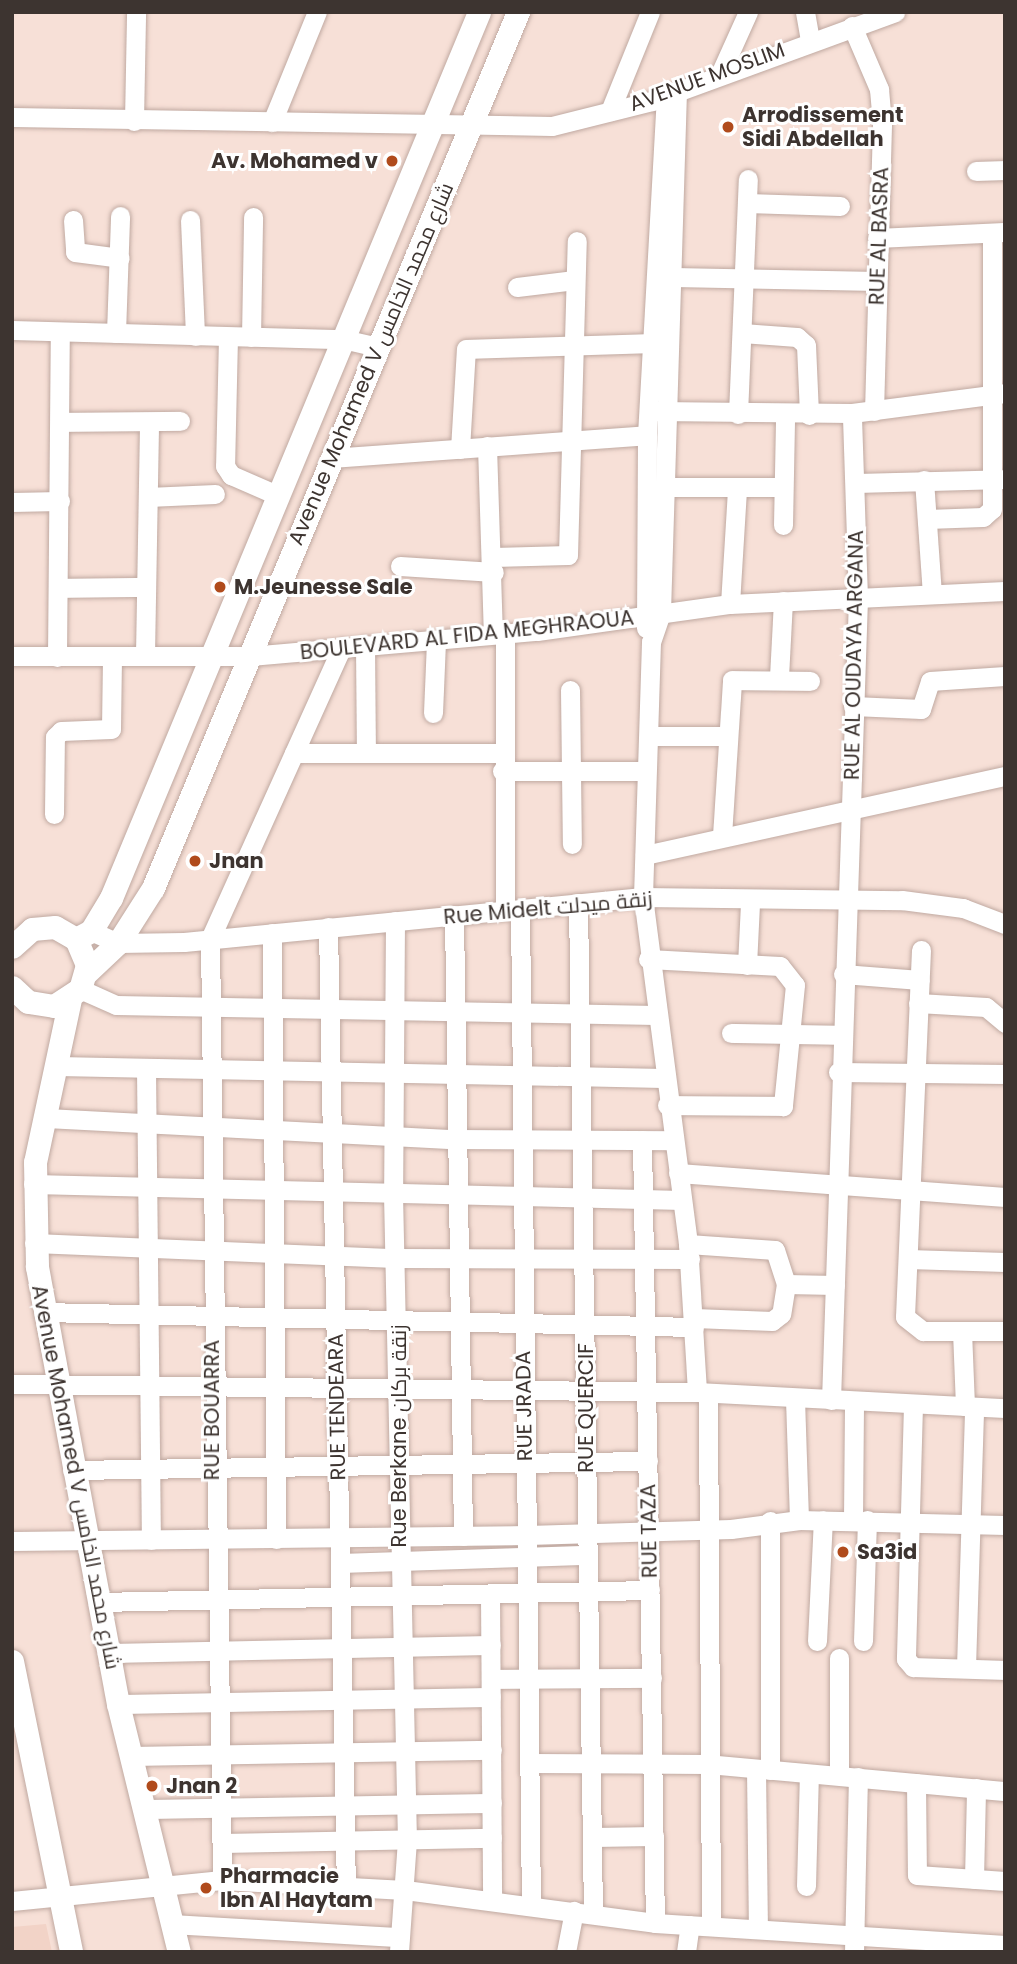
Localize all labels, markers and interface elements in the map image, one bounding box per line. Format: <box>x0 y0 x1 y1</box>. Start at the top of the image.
street label: AVENUE MOSLIM <box>626 37 788 117</box>
place label: Arrodissement Sidi Abdellah <box>742 102 904 152</box>
marker: Arrodissement Sidi Abdellah <box>720 119 736 135</box>
place label: Av. Mohamed v <box>211 148 378 174</box>
marker: Av. Mohamed v <box>384 153 400 169</box>
street label: RUE AL BASRA <box>864 166 894 306</box>
street label: Avenue Mohamed V شارع محمد الخامس <box>283 179 459 549</box>
street label: RUE AL OUDAYA ARGANA <box>839 530 869 780</box>
place label: M.Jeunesse Sale <box>234 574 413 600</box>
marker: M.Jeunesse Sale <box>212 579 228 595</box>
street label: BOULEVARD AL FIDA MEGHRAOUA <box>299 605 635 665</box>
place label: Jnan <box>209 848 264 874</box>
marker: Jnan <box>187 853 203 869</box>
street label: Rue Midelt زنقة ميدلت <box>442 886 654 930</box>
street label: Avenue Mohamed V شارع محمد الخامس <box>26 1283 126 1671</box>
street label: Rue Berkane زنقة بركان <box>386 1324 412 1548</box>
street label: RUE TENDEARA <box>323 1333 351 1481</box>
street label: RUE BOUARRA <box>199 1340 225 1480</box>
street label: RUE QUERCIF <box>573 1343 599 1473</box>
street label: RUE JRADA <box>510 1351 538 1461</box>
street label: RUE TAZA <box>636 1484 662 1578</box>
place label: Sa3id <box>857 1539 917 1565</box>
marker: Sa3id <box>835 1544 851 1560</box>
place label: Jnan 2 <box>166 1773 237 1799</box>
marker: Jnan 2 <box>144 1778 160 1794</box>
place label: Pharmacie Ibn Al Haytam <box>220 1863 373 1913</box>
marker: Pharmacie Ibn Al Haytam <box>198 1880 214 1896</box>

